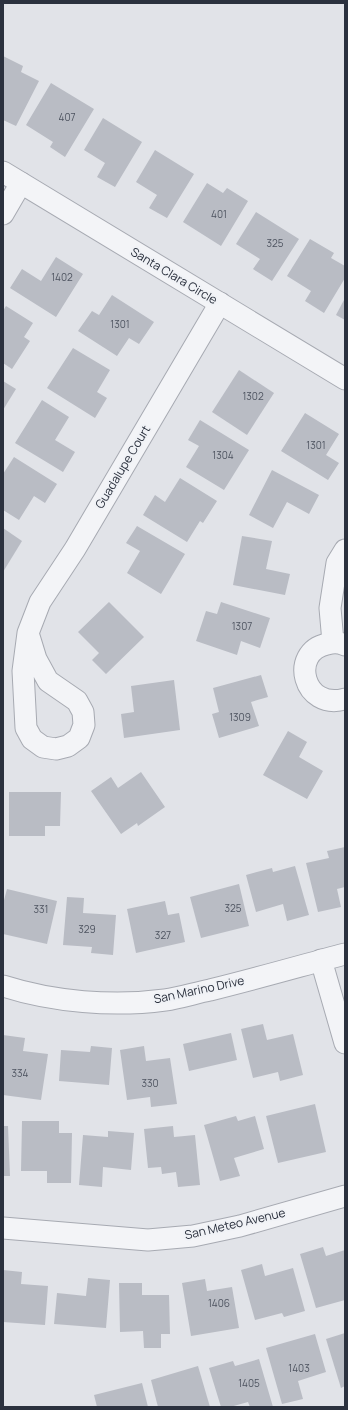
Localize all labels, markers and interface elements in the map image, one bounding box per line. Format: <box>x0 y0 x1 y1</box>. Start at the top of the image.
house number: 407 <box>58 110 76 124</box>
house number: 401 <box>211 207 227 221</box>
house number: 325 <box>266 236 284 250</box>
street label: Santa Clara Circle <box>128 243 221 308</box>
house number: 1402 <box>51 270 73 284</box>
house number: 1301 <box>110 317 130 331</box>
house number: 1302 <box>242 389 264 403</box>
street label: Guadalupe Court <box>91 422 154 512</box>
house number: 1301 <box>306 438 326 452</box>
house number: 1304 <box>212 448 234 462</box>
house number: 1307 <box>232 619 252 633</box>
house number: 1309 <box>229 710 251 724</box>
house number: 325 <box>224 901 242 915</box>
house number: 331 <box>34 902 48 916</box>
house number: 329 <box>78 922 96 936</box>
house number: 327 <box>155 928 171 942</box>
street label: San Marino Drive <box>152 972 246 1007</box>
house number: 334 <box>12 1066 29 1080</box>
house number: 330 <box>141 1076 159 1090</box>
street label: San Meteo Avenue <box>183 1204 287 1243</box>
house number: 1406 <box>208 1296 230 1310</box>
house number: 1403 <box>288 1361 310 1375</box>
house number: 1405 <box>238 1376 260 1390</box>

